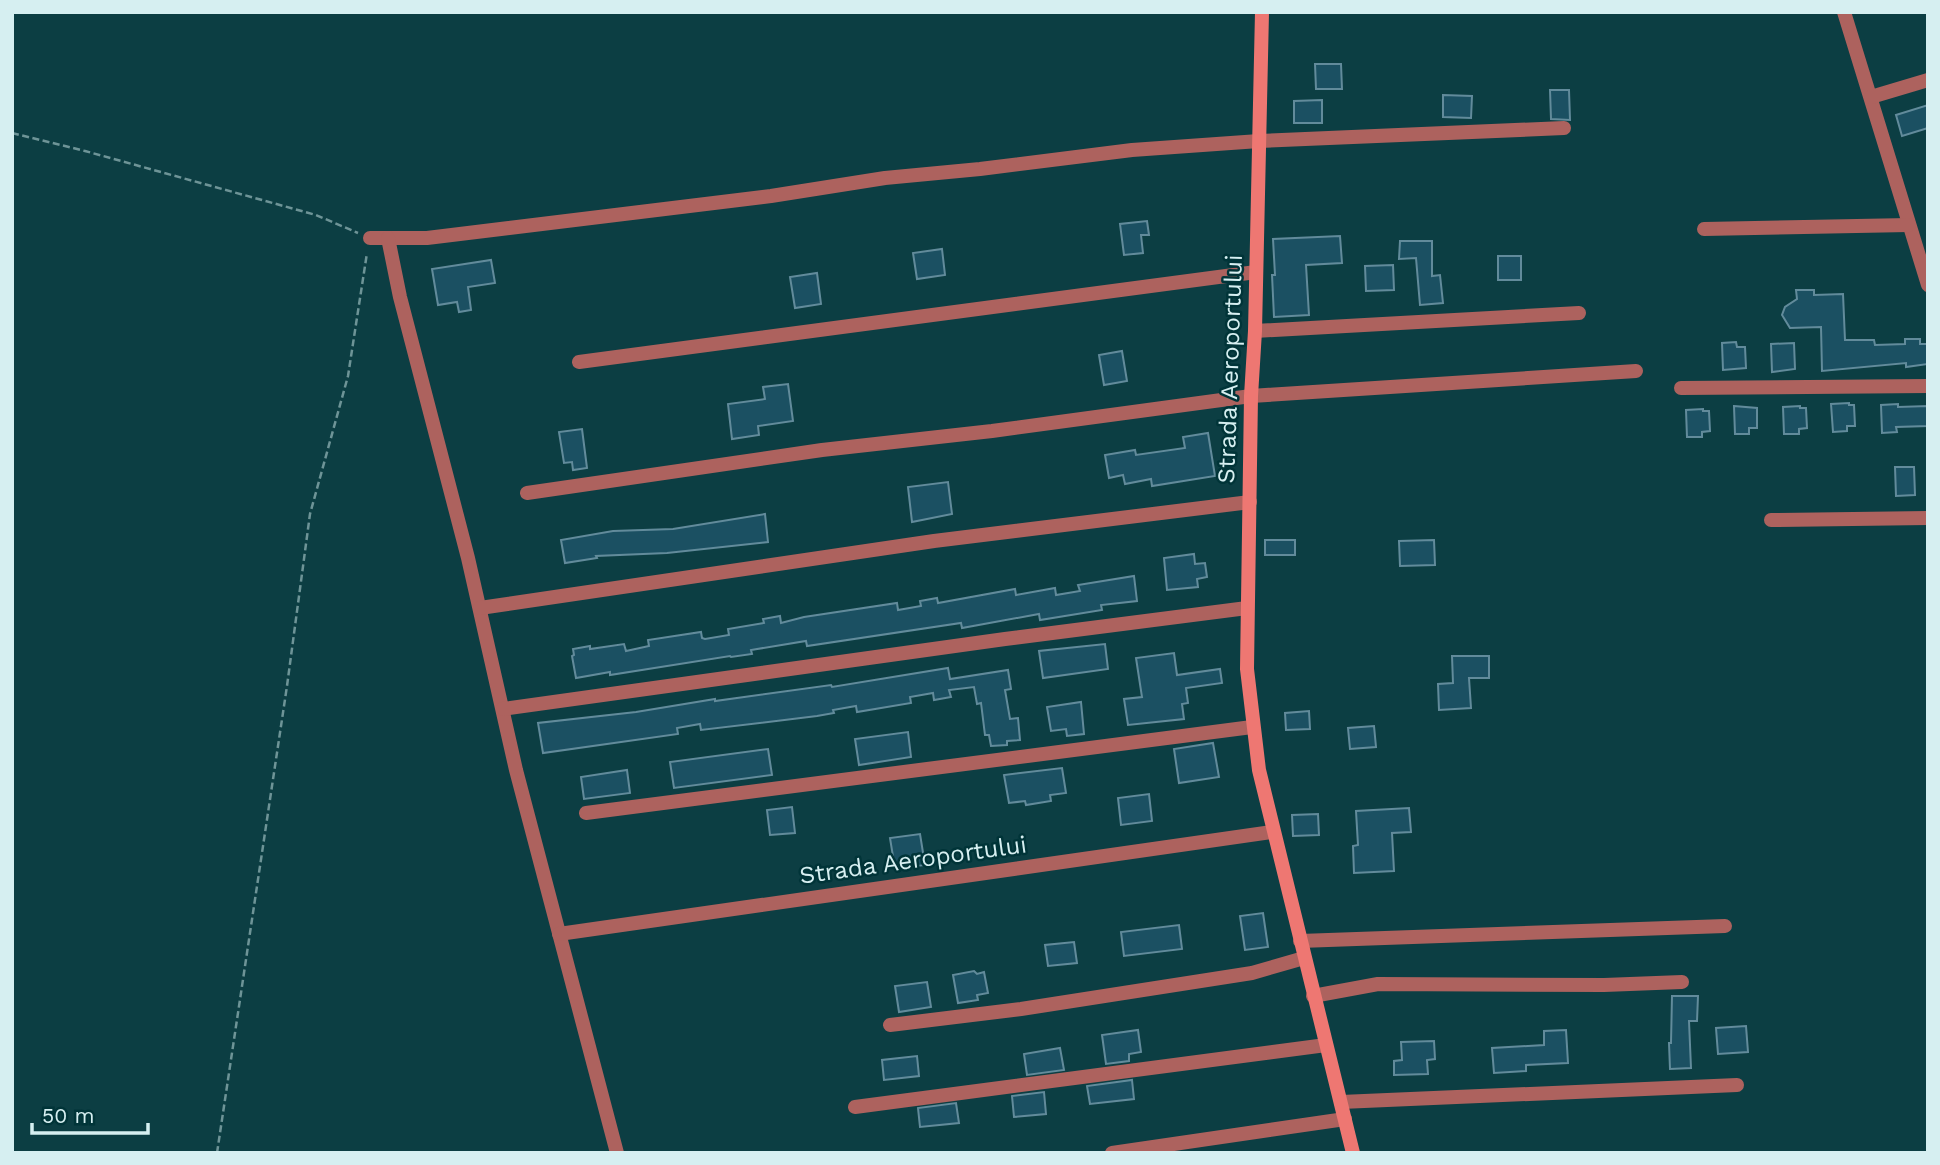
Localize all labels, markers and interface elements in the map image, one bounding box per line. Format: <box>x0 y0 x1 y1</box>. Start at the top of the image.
street label: Strada Aeroportului <box>1212 254 1248 484</box>
street label: Strada Aeroportului <box>798 830 1028 890</box>
scale bar <box>32 1092 147 1136</box>
text: 50 m <box>42 1103 94 1128</box>

